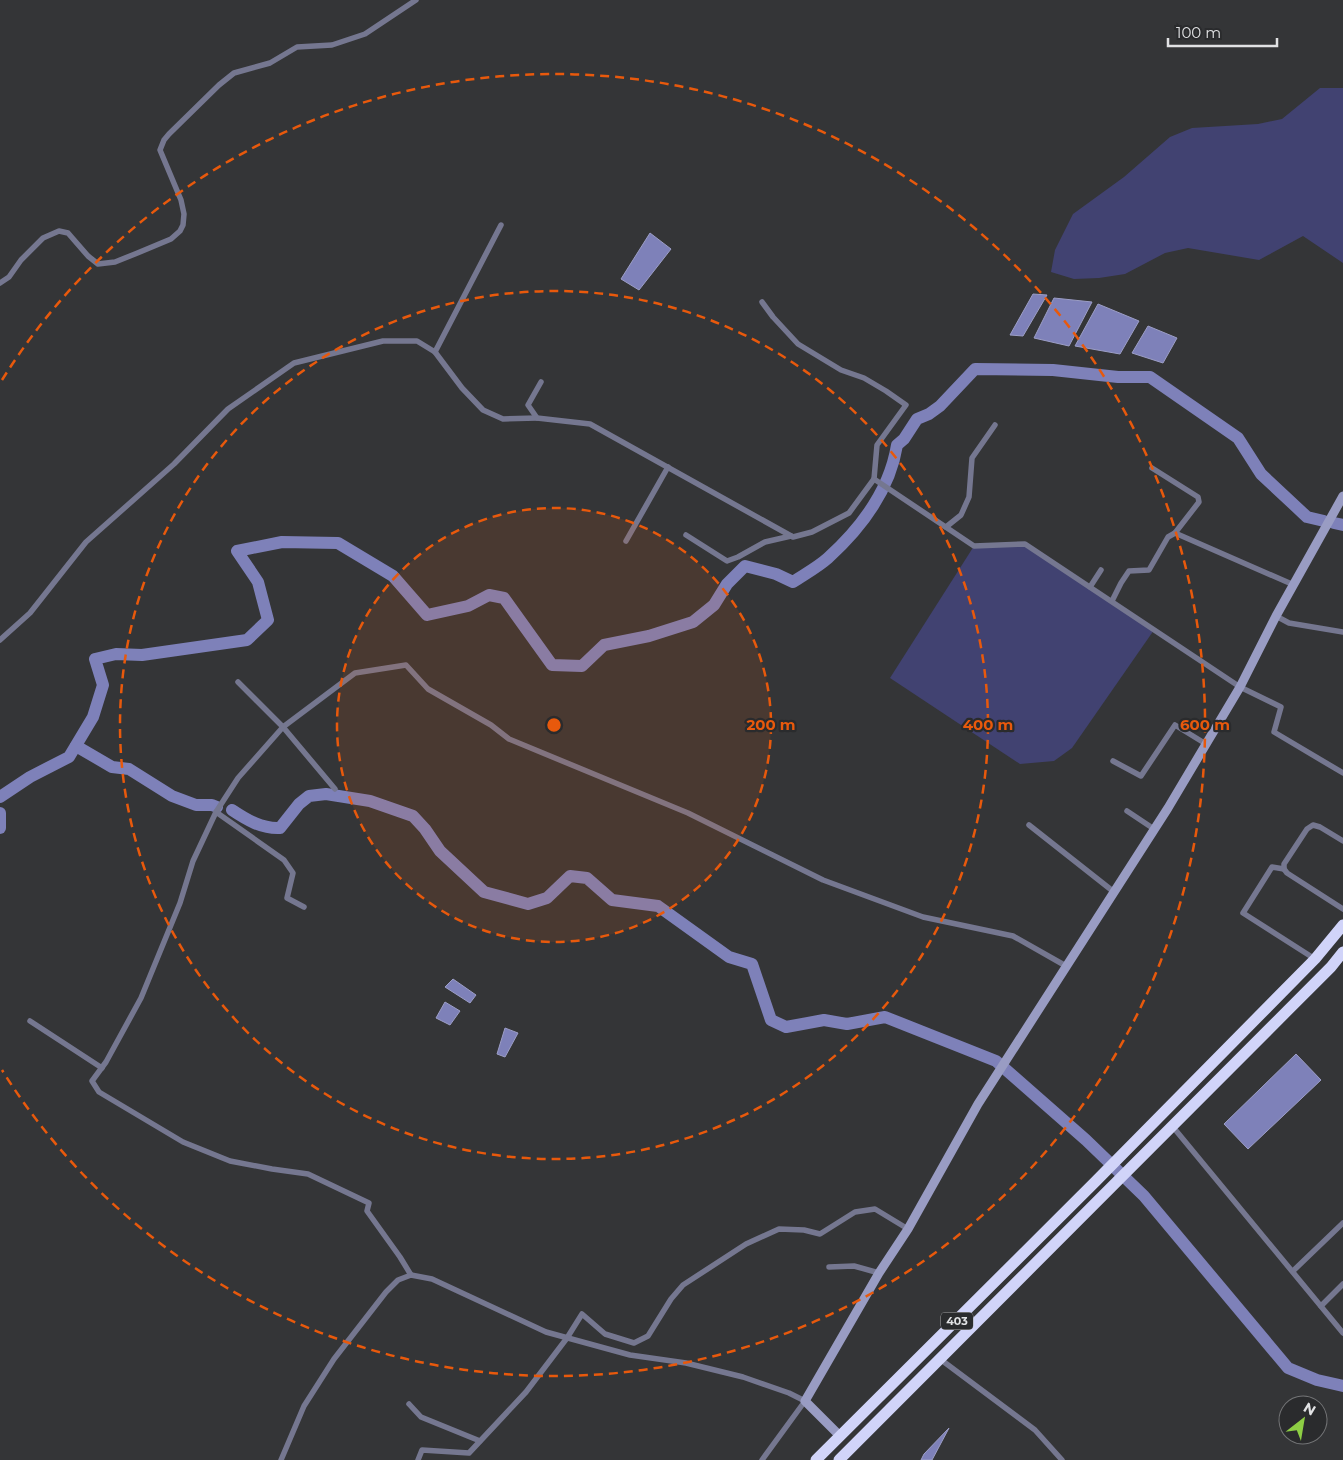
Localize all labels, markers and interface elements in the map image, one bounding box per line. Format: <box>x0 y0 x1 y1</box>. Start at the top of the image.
scale bar <box>1168 15 1277 47</box>
text: 100 m <box>1176 23 1221 42</box>
text: 200 m <box>746 715 796 734</box>
text: 400 m <box>963 715 1013 734</box>
text: 600 m <box>1180 715 1230 734</box>
centre of rings <box>545 716 563 734</box>
road number: 403 <box>941 1312 973 1330</box>
north arrow <box>1278 1395 1328 1445</box>
text: N <box>1300 1398 1319 1419</box>

